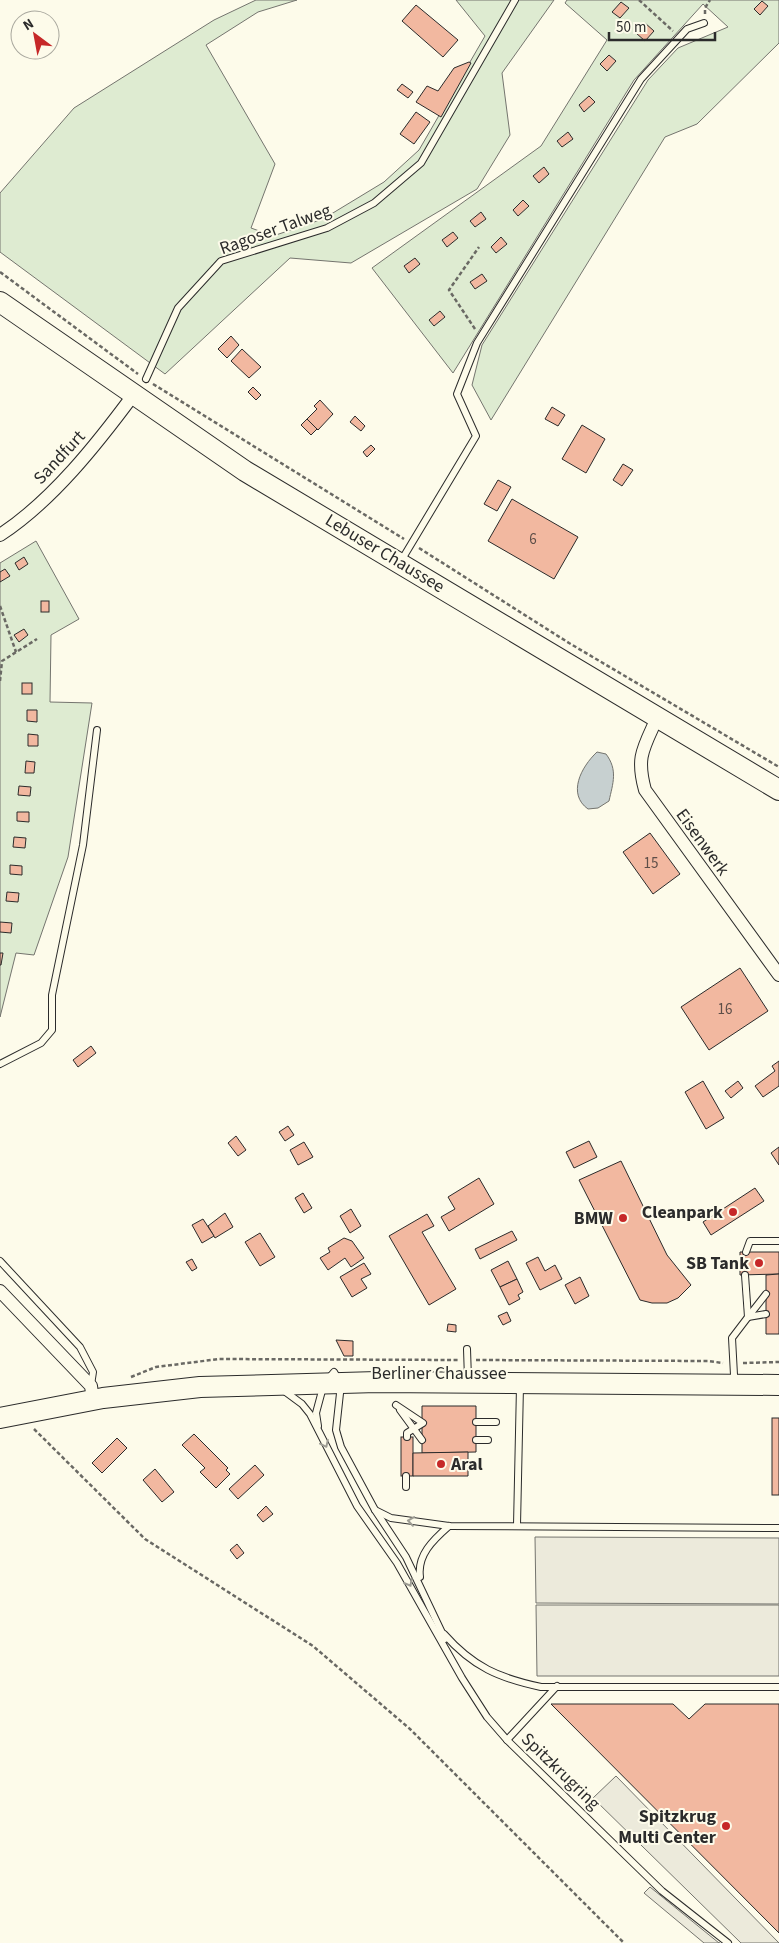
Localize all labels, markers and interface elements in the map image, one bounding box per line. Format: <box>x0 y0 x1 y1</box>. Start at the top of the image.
north arrow <box>10 10 60 60</box>
scale bar <box>609 10 715 42</box>
text: N <box>19 14 38 36</box>
text: 50 m <box>616 17 646 38</box>
street label: Ragoser Talweg <box>216 198 334 261</box>
street label: Sandfurt <box>28 425 91 490</box>
street label: Lebuser Chaussee <box>320 508 449 599</box>
house number: 6 <box>529 529 537 550</box>
street label: Eisenwerk <box>670 804 735 881</box>
house number: 15 <box>644 853 658 874</box>
house number: 16 <box>718 999 732 1020</box>
place label: Cleanpark <box>642 1200 723 1225</box>
place label: BMW <box>574 1206 613 1231</box>
marker: Cleanpark <box>727 1206 739 1218</box>
marker: BMW <box>617 1212 629 1224</box>
place label: SB Tank <box>686 1251 749 1276</box>
marker: SB Tank <box>753 1257 765 1269</box>
street label: Berliner Chaussee <box>371 1361 507 1386</box>
one-way arrow <box>319 1439 330 1448</box>
place label: Aral <box>450 1452 483 1477</box>
marker: Aral <box>435 1458 447 1470</box>
one-way arrow <box>407 1516 415 1527</box>
one-way arrow <box>402 1578 412 1587</box>
street label: Spitzkrugring <box>516 1727 606 1816</box>
place label: Spitzkrug Multi Center <box>618 1804 717 1850</box>
marker: Spitzkrug Multi Center <box>720 1820 732 1832</box>

